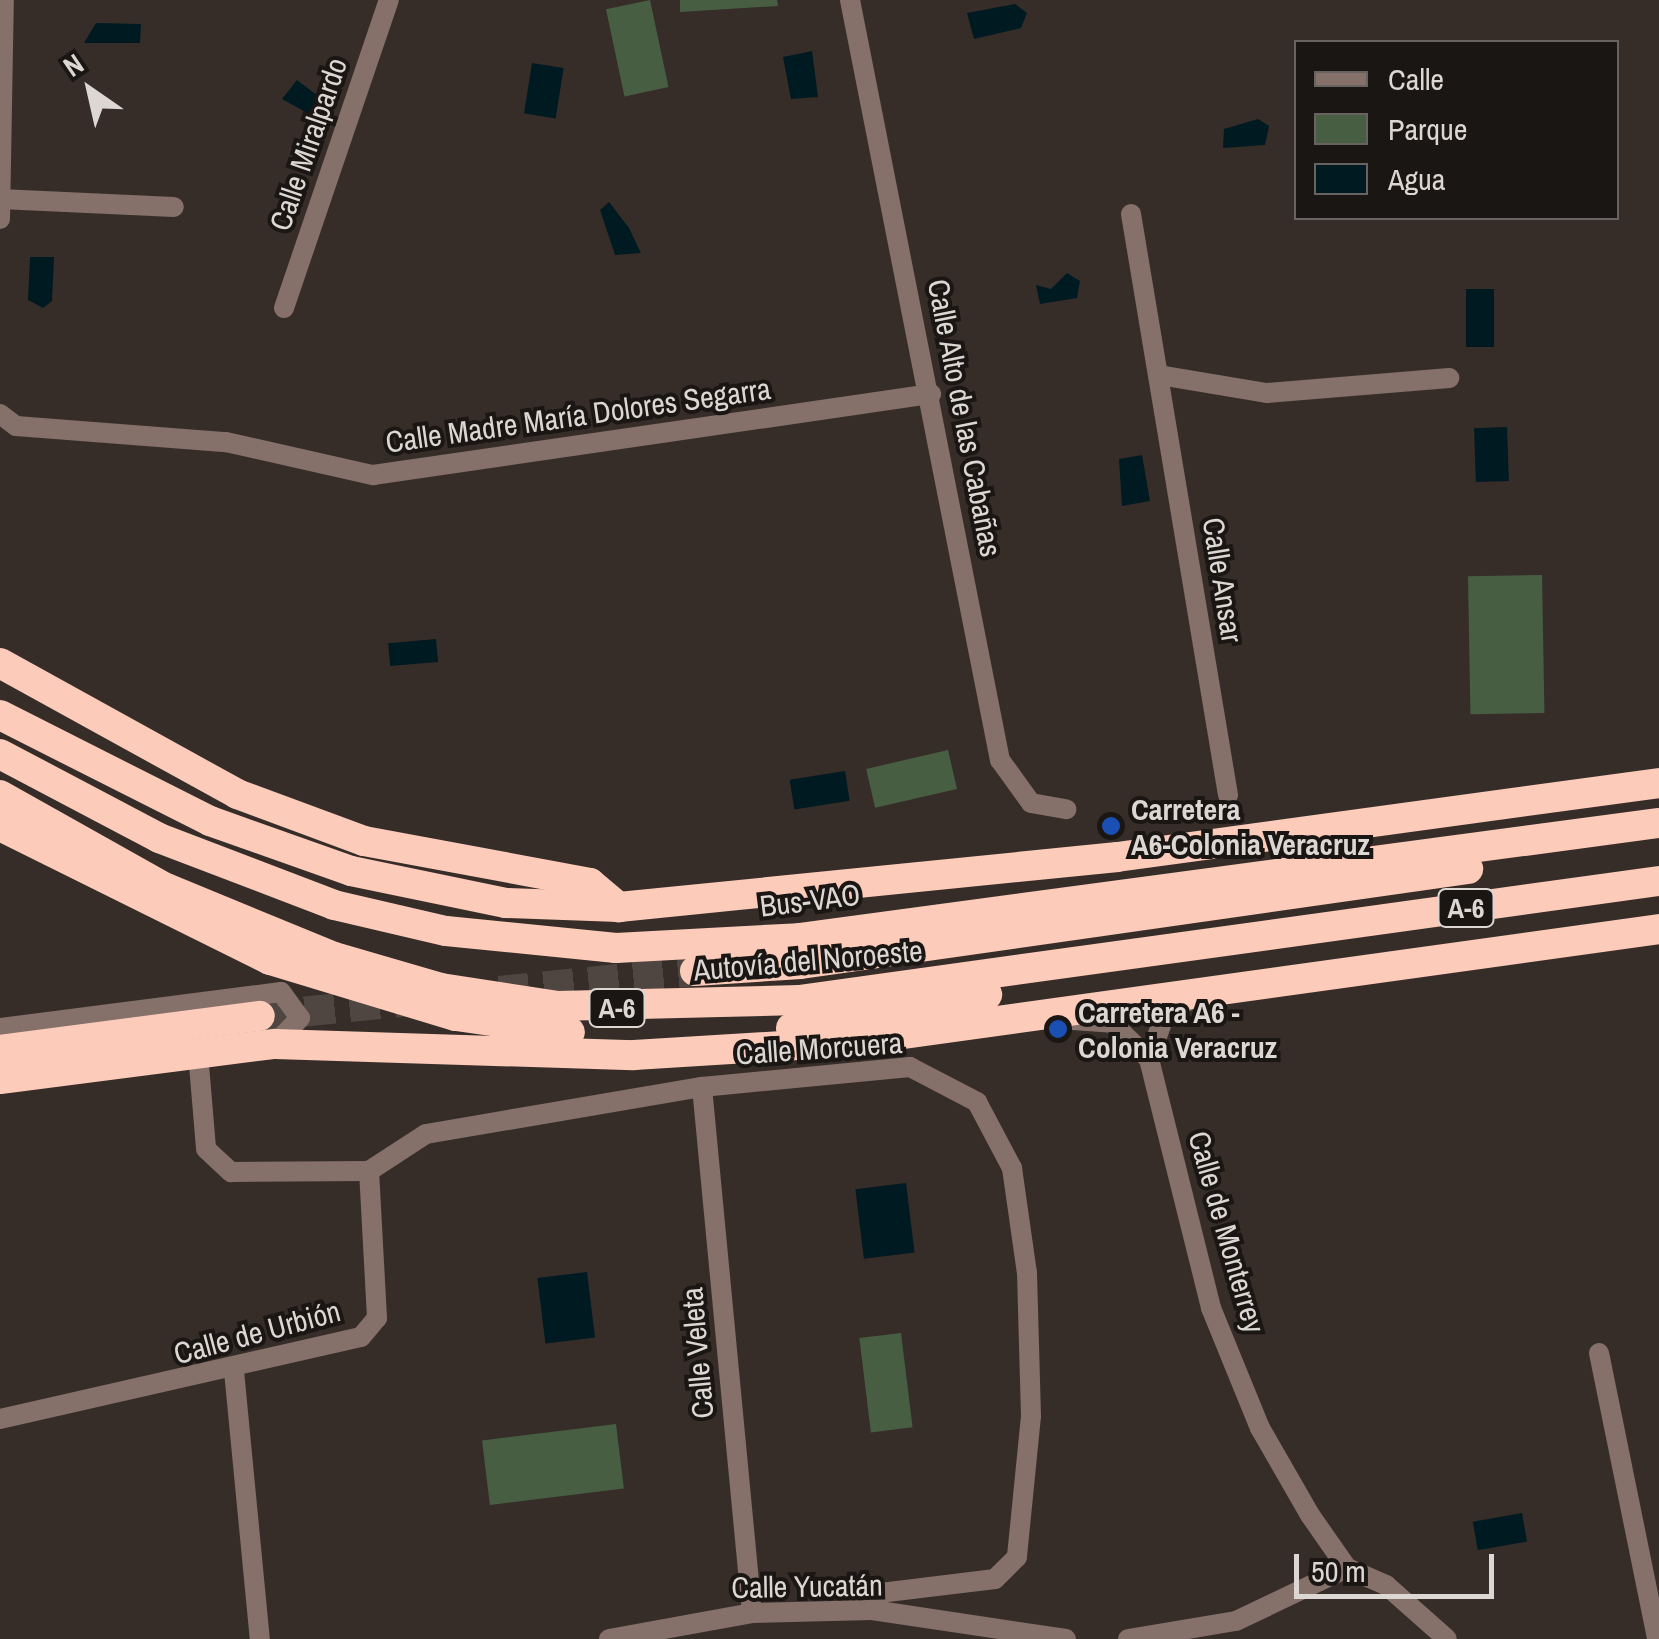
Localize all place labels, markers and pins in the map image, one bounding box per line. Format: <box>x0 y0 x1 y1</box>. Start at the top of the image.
place label: Carretera A6-Colonia Veracruz <box>1131 791 1370 862</box>
marker: Carretera A6-Colonia Veracruz <box>1100 815 1122 837</box>
place label: Carretera A6 - Colonia Veracruz <box>1078 994 1277 1064</box>
marker: Carretera A6 - Colonia Veracruz <box>1047 1018 1069 1040</box>

